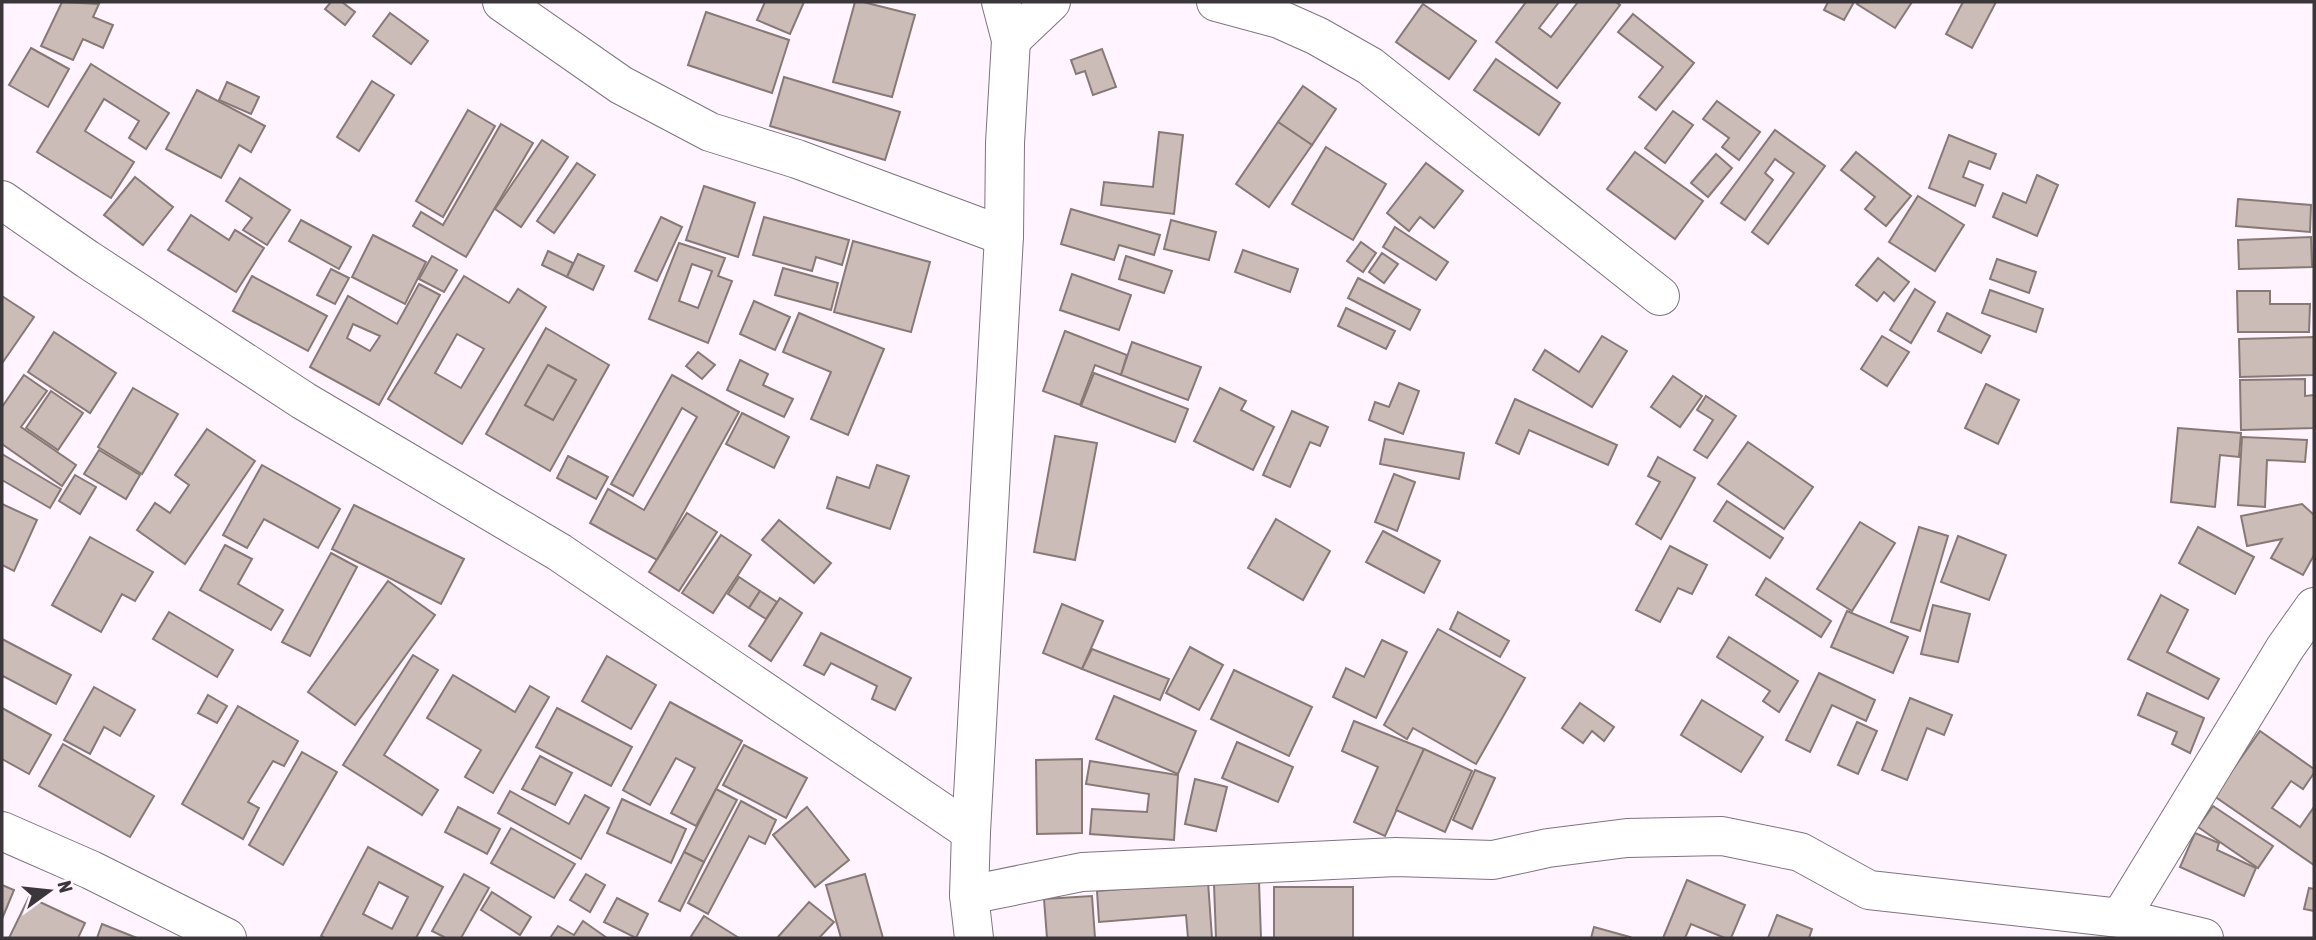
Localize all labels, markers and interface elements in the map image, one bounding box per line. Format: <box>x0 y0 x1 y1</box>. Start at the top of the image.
north arrow <box>14 856 84 926</box>
text: N <box>53 878 77 895</box>

